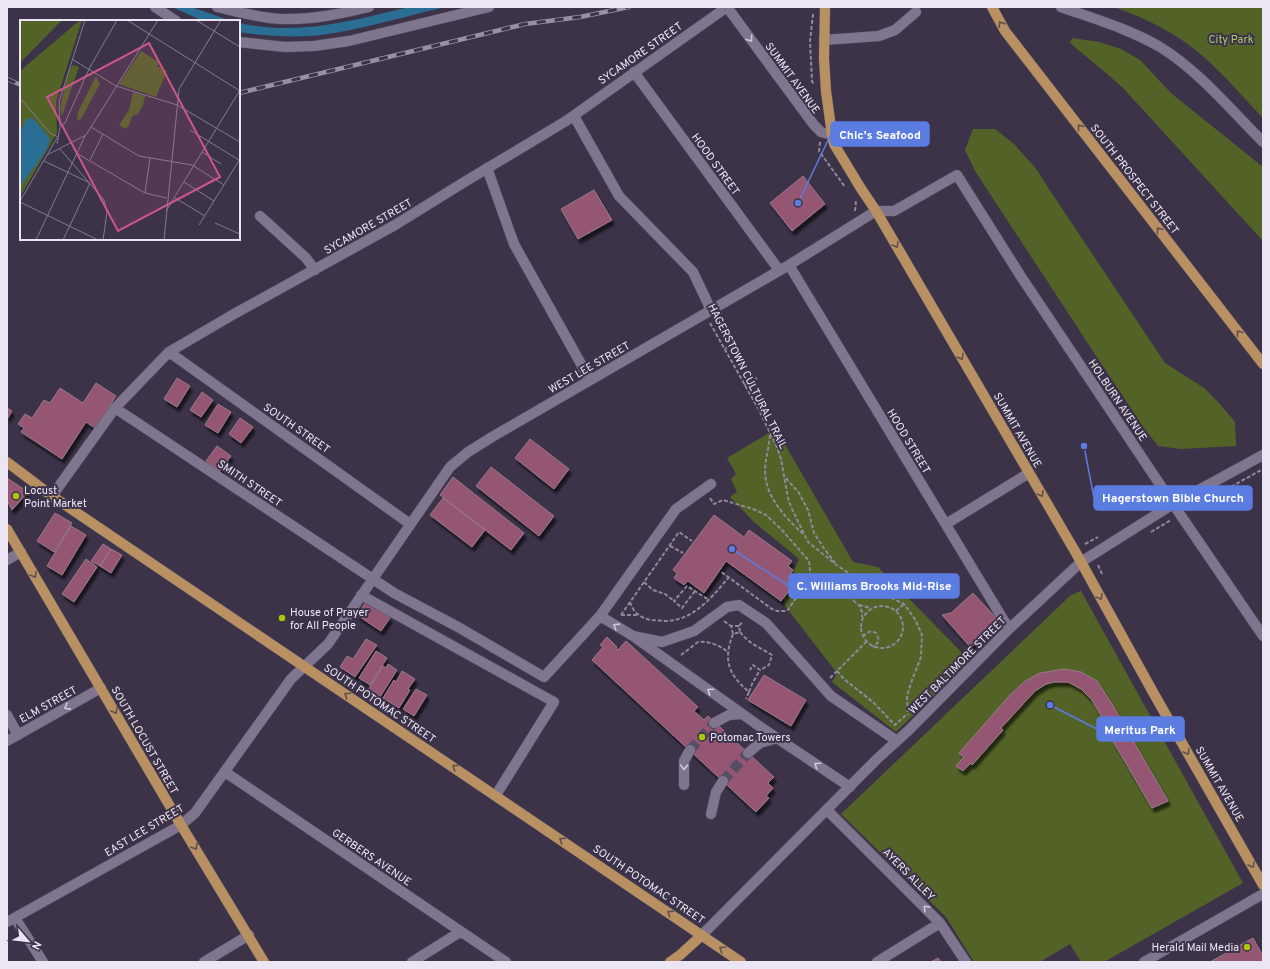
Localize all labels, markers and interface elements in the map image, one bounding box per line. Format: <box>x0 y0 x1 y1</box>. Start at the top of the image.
street label: SYCAMORE STREET <box>596 19 685 88</box>
inset map <box>20 20 240 240</box>
one-way arrow <box>998 21 1005 28</box>
park label: City Park <box>1209 33 1254 47</box>
one-way arrow <box>745 34 752 41</box>
street label: SUMMIT AVENUE <box>762 40 823 117</box>
callout: Chic's Seafood <box>831 122 929 146</box>
street label: SOUTH PROSPECT STREET <box>1087 122 1182 238</box>
one-way arrow <box>1077 125 1084 132</box>
text: Chic's Seafood <box>839 128 921 144</box>
street label: HOOD STREET <box>688 131 742 198</box>
street label: SYCAMORE STREET <box>322 196 415 258</box>
one-way arrow <box>1157 228 1164 235</box>
one-way arrow <box>891 241 898 248</box>
street label: HAGERSTOWN CULTURAL TRAIL <box>704 301 790 452</box>
one-way arrow <box>1237 330 1244 337</box>
street label: WEST LEE STREET <box>546 339 633 397</box>
one-way arrow <box>957 353 964 360</box>
street label: HOLBURN AVENUE <box>1085 357 1150 444</box>
street label: SUMMIT AVENUE <box>990 390 1044 471</box>
street label: SOUTH STREET <box>260 401 333 457</box>
street label: HOOD STREET <box>883 406 933 477</box>
street label: SMITH STREET <box>215 457 284 511</box>
place label: Locust Point Market <box>24 484 87 511</box>
callout: Hagerstown Bible Church <box>1094 486 1252 510</box>
one-way arrow <box>1036 490 1043 497</box>
marker: Locust Point Market <box>11 491 21 501</box>
text: Hagerstown Bible Church <box>1102 491 1244 507</box>
one-way arrow <box>29 571 37 578</box>
callout: C. Williams Brooks Mid‐Rise <box>789 574 959 598</box>
text: C. Williams Brooks Mid‐Rise <box>797 579 952 595</box>
one-way arrow <box>1095 592 1102 600</box>
place label: House of Prayer for All People <box>290 606 369 633</box>
marker: House of Prayer for All People <box>277 613 287 623</box>
street label: WEST BALTIMORE STREET <box>906 614 1009 717</box>
one-way arrow <box>613 623 620 631</box>
street label: SOUTH POTOMAC STREET <box>321 661 438 747</box>
street label: ELM STREET <box>17 683 80 726</box>
street label: SOUTH LOCUST STREET <box>108 684 181 797</box>
one-way arrow <box>708 689 715 696</box>
one-way arrow <box>344 692 351 700</box>
one-way arrow <box>64 703 71 710</box>
one-way arrow <box>110 707 117 714</box>
callout: Meritus Park <box>1097 717 1184 741</box>
text: Meritus Park <box>1104 723 1176 739</box>
place label: Potomac Towers <box>710 731 791 745</box>
marker: Potomac Towers <box>697 732 707 742</box>
street label: SUMMIT AVENUE <box>1192 744 1246 825</box>
one-way arrow <box>1183 748 1190 755</box>
one-way arrow <box>814 762 821 770</box>
one-way arrow <box>680 764 689 770</box>
one-way arrow <box>452 765 459 772</box>
street label: EAST LEE STREET <box>102 802 187 860</box>
street label: GERBERS AVENUE <box>329 826 414 890</box>
one-way arrow <box>560 838 567 845</box>
street label: SOUTH POTOMAC STREET <box>590 842 707 928</box>
one-way arrow <box>190 843 197 850</box>
street label: AYERS ALLEY <box>879 845 938 904</box>
one-way arrow <box>1247 861 1254 868</box>
one-way arrow <box>923 905 931 913</box>
one-way arrow <box>667 910 674 918</box>
north arrow <box>8 921 48 961</box>
text: N <box>28 938 44 952</box>
place label: Herald Mail Media <box>1151 941 1239 955</box>
marker: Herald Mail Media <box>1242 942 1252 952</box>
one-way arrow <box>719 946 726 954</box>

